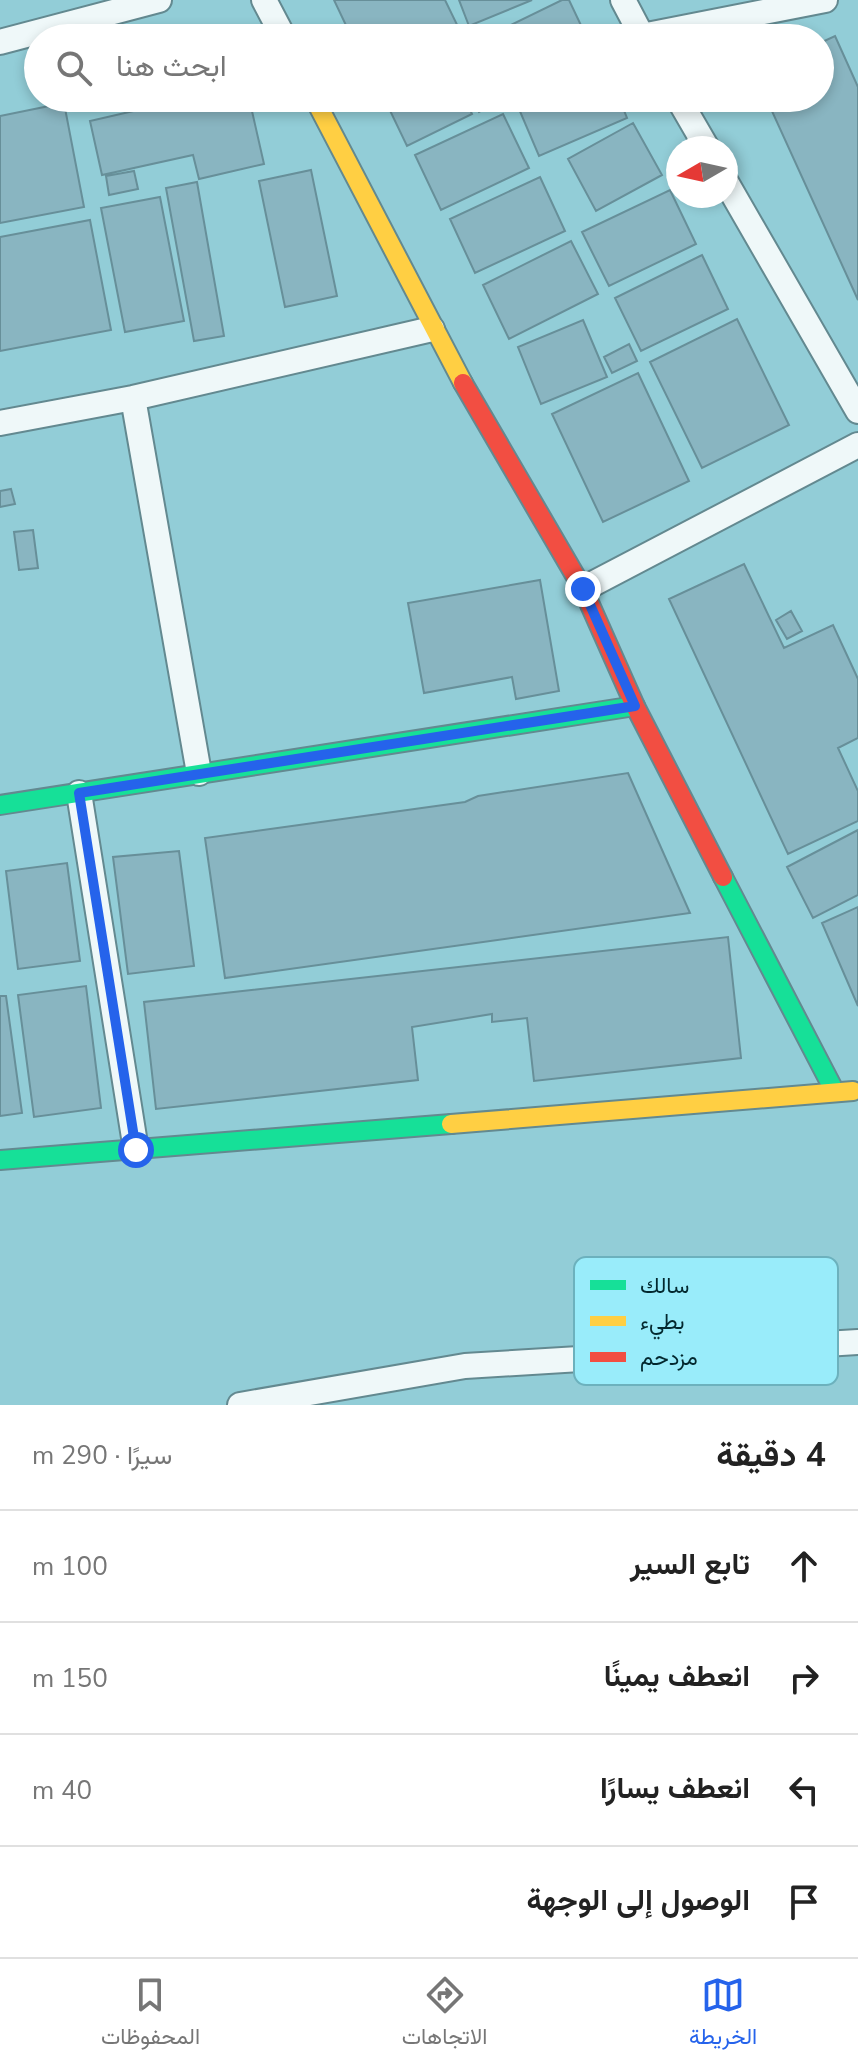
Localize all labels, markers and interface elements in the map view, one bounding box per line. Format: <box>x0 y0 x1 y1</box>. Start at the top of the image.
search box <box>24 24 834 112</box>
icon: search <box>52 46 96 90</box>
text: ابحث هنا <box>116 46 227 87</box>
north arrow <box>666 136 738 208</box>
route end <box>565 571 601 607</box>
route start <box>118 1132 154 1168</box>
legend <box>574 1257 838 1385</box>
text: سالك <box>640 1271 689 1301</box>
text: بطيء <box>640 1307 685 1340</box>
text: مزدحم <box>640 1343 698 1373</box>
text: 4 دقيقة <box>716 1432 826 1478</box>
text: سيرًا · 290 m <box>32 1438 172 1473</box>
text: تابع السير <box>630 1544 750 1585</box>
icon: ahead <box>782 1544 826 1588</box>
text: 100 m <box>32 1549 108 1584</box>
text: انعطف يمينًا <box>604 1656 750 1697</box>
icon: right <box>782 1656 826 1700</box>
text: 150 m <box>32 1661 108 1696</box>
text: انعطف يسارًا <box>600 1768 750 1809</box>
icon: left <box>782 1768 826 1812</box>
text: 40 m <box>32 1773 92 1808</box>
text: الوصول إلى الوجهة <box>526 1880 750 1921</box>
icon: arrive <box>782 1880 826 1924</box>
tab: المحفوظات <box>101 1973 200 2056</box>
tab: الاتجاهات <box>402 1973 487 2056</box>
tab: الخريطة <box>689 1973 757 2056</box>

